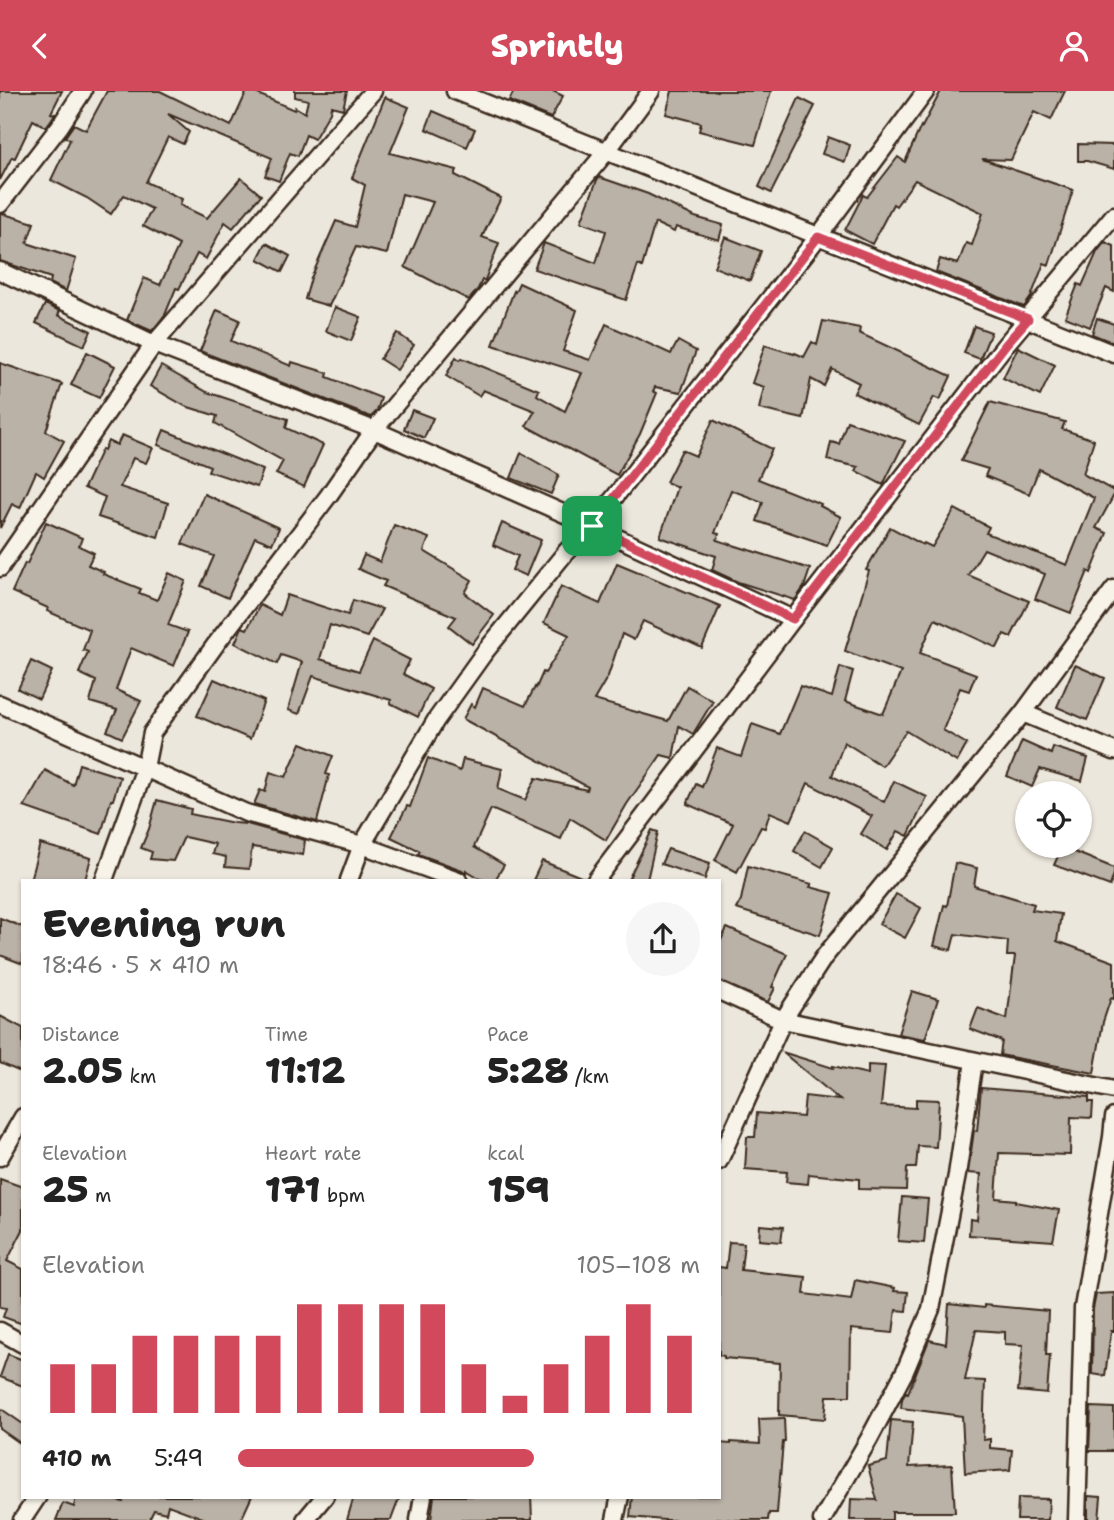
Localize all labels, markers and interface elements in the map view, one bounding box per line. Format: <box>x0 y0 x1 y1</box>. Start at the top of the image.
text: Sprintly <box>490 24 624 67</box>
icon: back <box>21 27 59 65</box>
icon: person <box>1055 27 1093 65</box>
pin <box>562 496 622 556</box>
icon: arrive <box>573 507 611 545</box>
map controls <box>1015 781 1092 858</box>
button: locate <box>1015 781 1092 858</box>
text: Evening run <box>42 898 285 949</box>
button: share <box>626 902 700 976</box>
text: 18:46 · 5 × 410 m <box>42 950 239 980</box>
text: Distance <box>42 1022 120 1047</box>
text: Time <box>265 1022 308 1047</box>
text: Pace <box>487 1022 529 1047</box>
text: 2.05 <box>42 1047 123 1094</box>
text: 11:12 <box>265 1047 345 1094</box>
text: 5:28 <box>487 1047 569 1094</box>
text: km <box>123 1064 156 1089</box>
text: /km <box>569 1064 609 1089</box>
text: Elevation <box>42 1141 127 1166</box>
text: Heart rate <box>265 1141 361 1166</box>
text: kcal <box>487 1141 524 1166</box>
text: 25 <box>42 1166 89 1213</box>
text: 171 <box>265 1166 321 1213</box>
text: 159 <box>487 1166 550 1213</box>
text: m <box>89 1183 111 1208</box>
text: bpm <box>321 1183 365 1208</box>
text: Elevation <box>42 1250 145 1280</box>
text: 105–108 m <box>576 1250 700 1280</box>
text: 410 m <box>42 1443 111 1473</box>
text: 5:49 <box>154 1443 203 1473</box>

